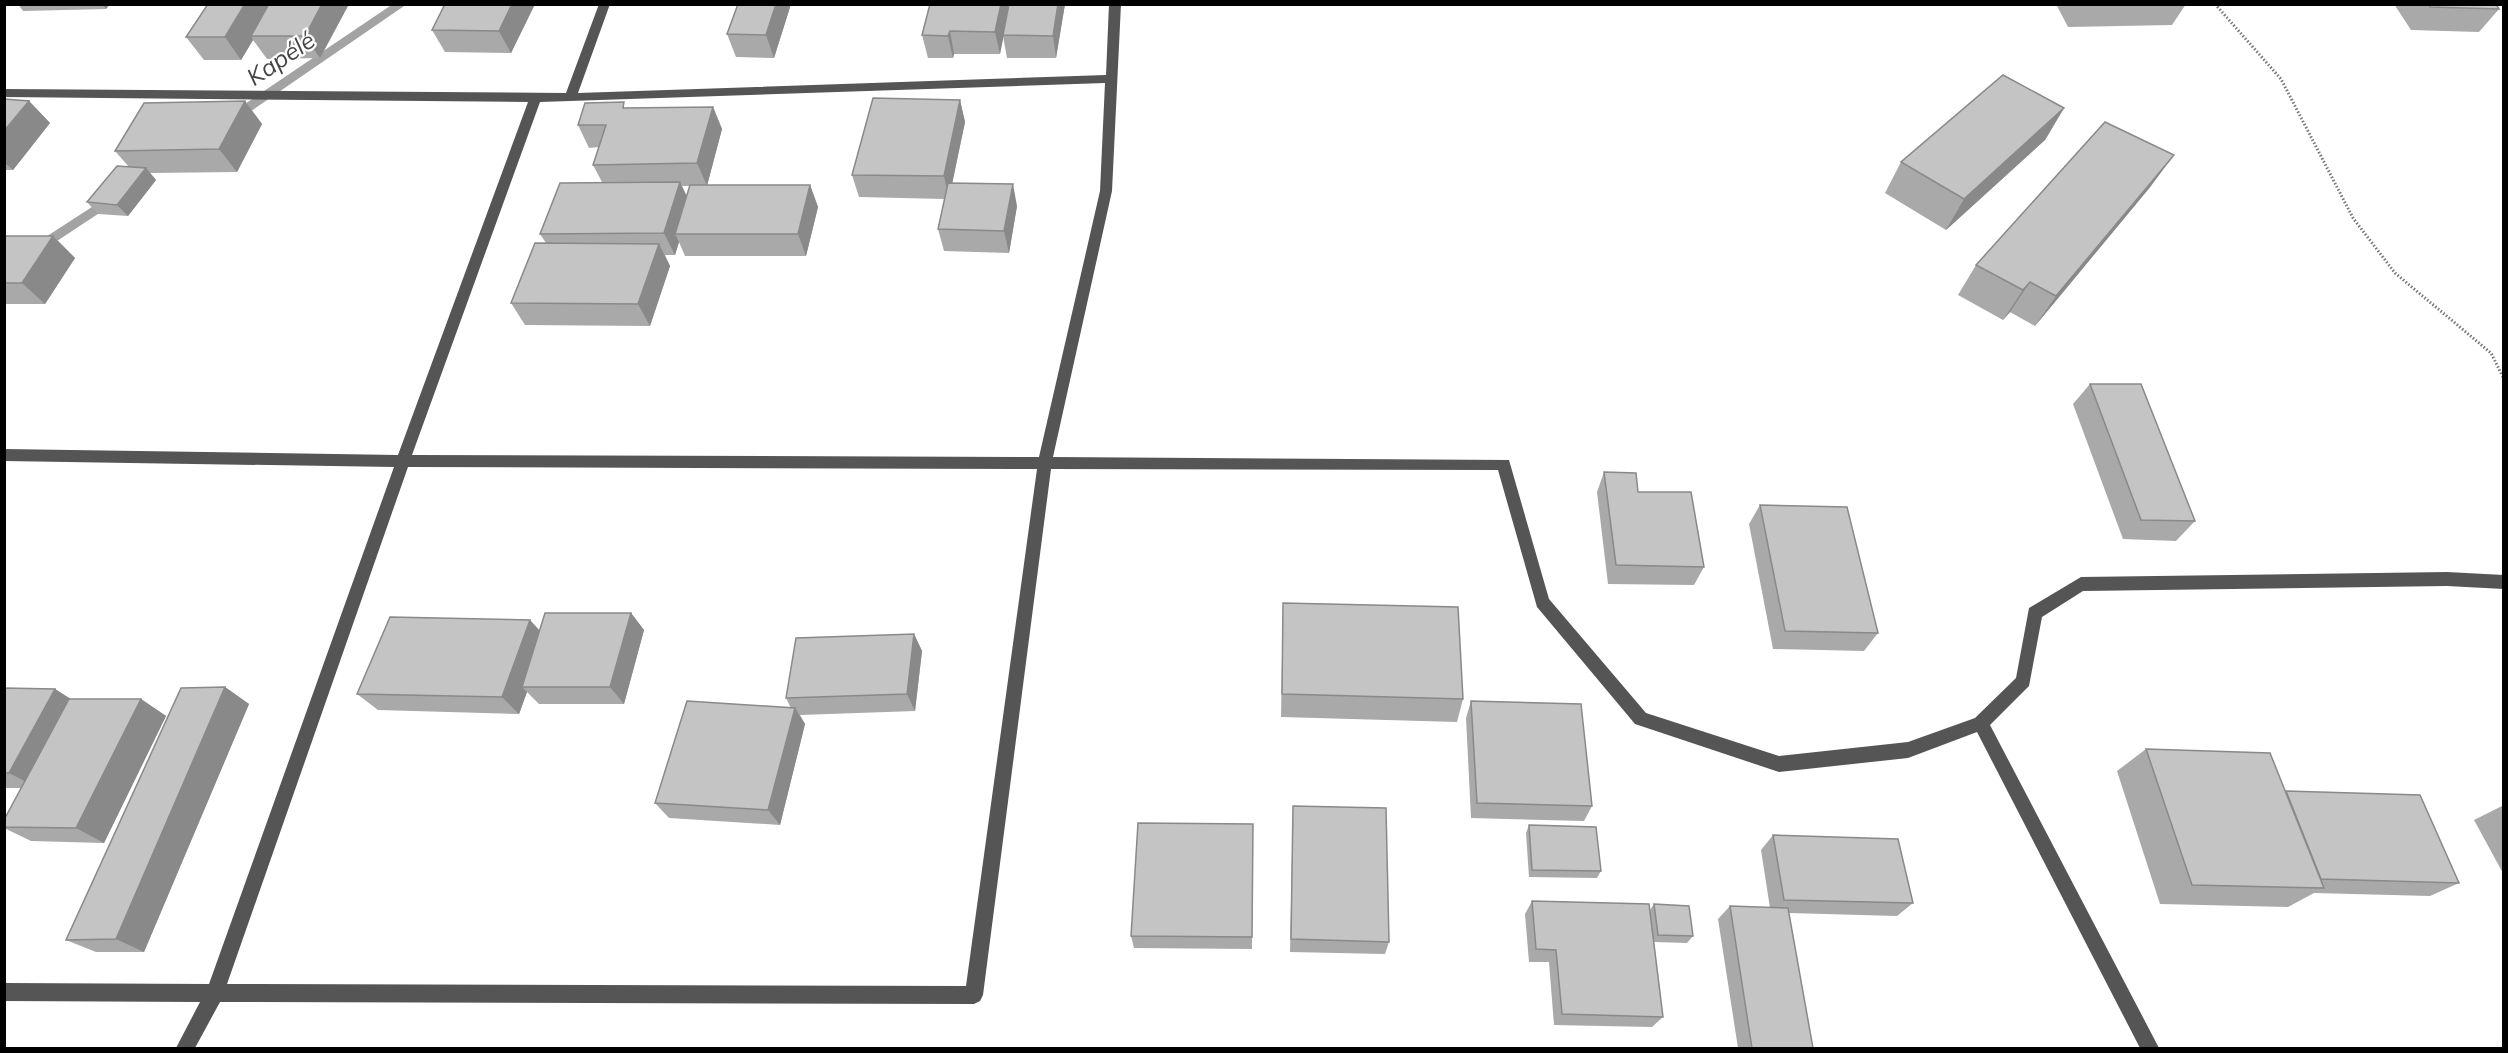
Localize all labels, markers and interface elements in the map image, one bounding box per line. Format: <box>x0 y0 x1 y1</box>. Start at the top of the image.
water label: Kapélé <box>241 25 320 92</box>

